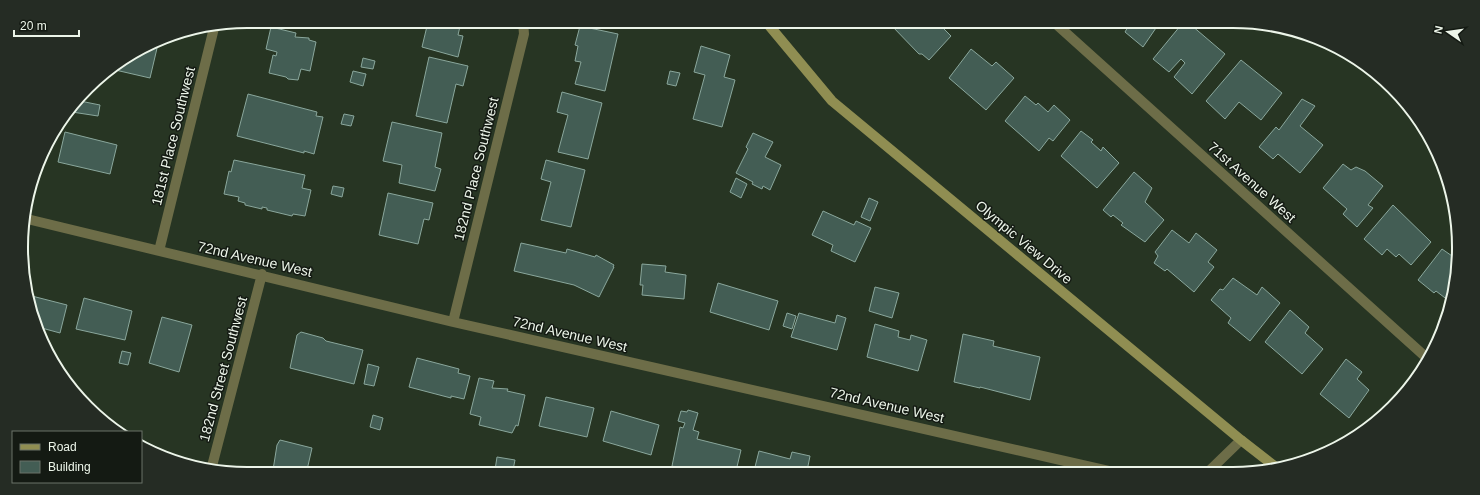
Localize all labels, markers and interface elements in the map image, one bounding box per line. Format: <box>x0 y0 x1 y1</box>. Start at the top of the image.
scale bar <box>14 12 79 38</box>
north arrow <box>1428 12 1468 52</box>
text: 20 m <box>20 19 47 33</box>
text: N <box>1432 24 1445 35</box>
street label: 181st Place Southwest <box>148 65 198 207</box>
street label: 182nd Place Southwest <box>450 96 502 242</box>
street label: 71st Avenue West <box>1205 138 1299 226</box>
street label: Olympic View Drive <box>972 197 1076 287</box>
street label: 72nd Avenue West <box>196 238 314 280</box>
street label: 182nd Street Southwest <box>196 295 250 443</box>
street label: 72nd Avenue West <box>511 313 629 355</box>
street label: 72nd Avenue West <box>828 384 946 426</box>
legend <box>12 431 142 483</box>
text: Road <box>48 440 77 454</box>
text: Building <box>48 460 91 474</box>

